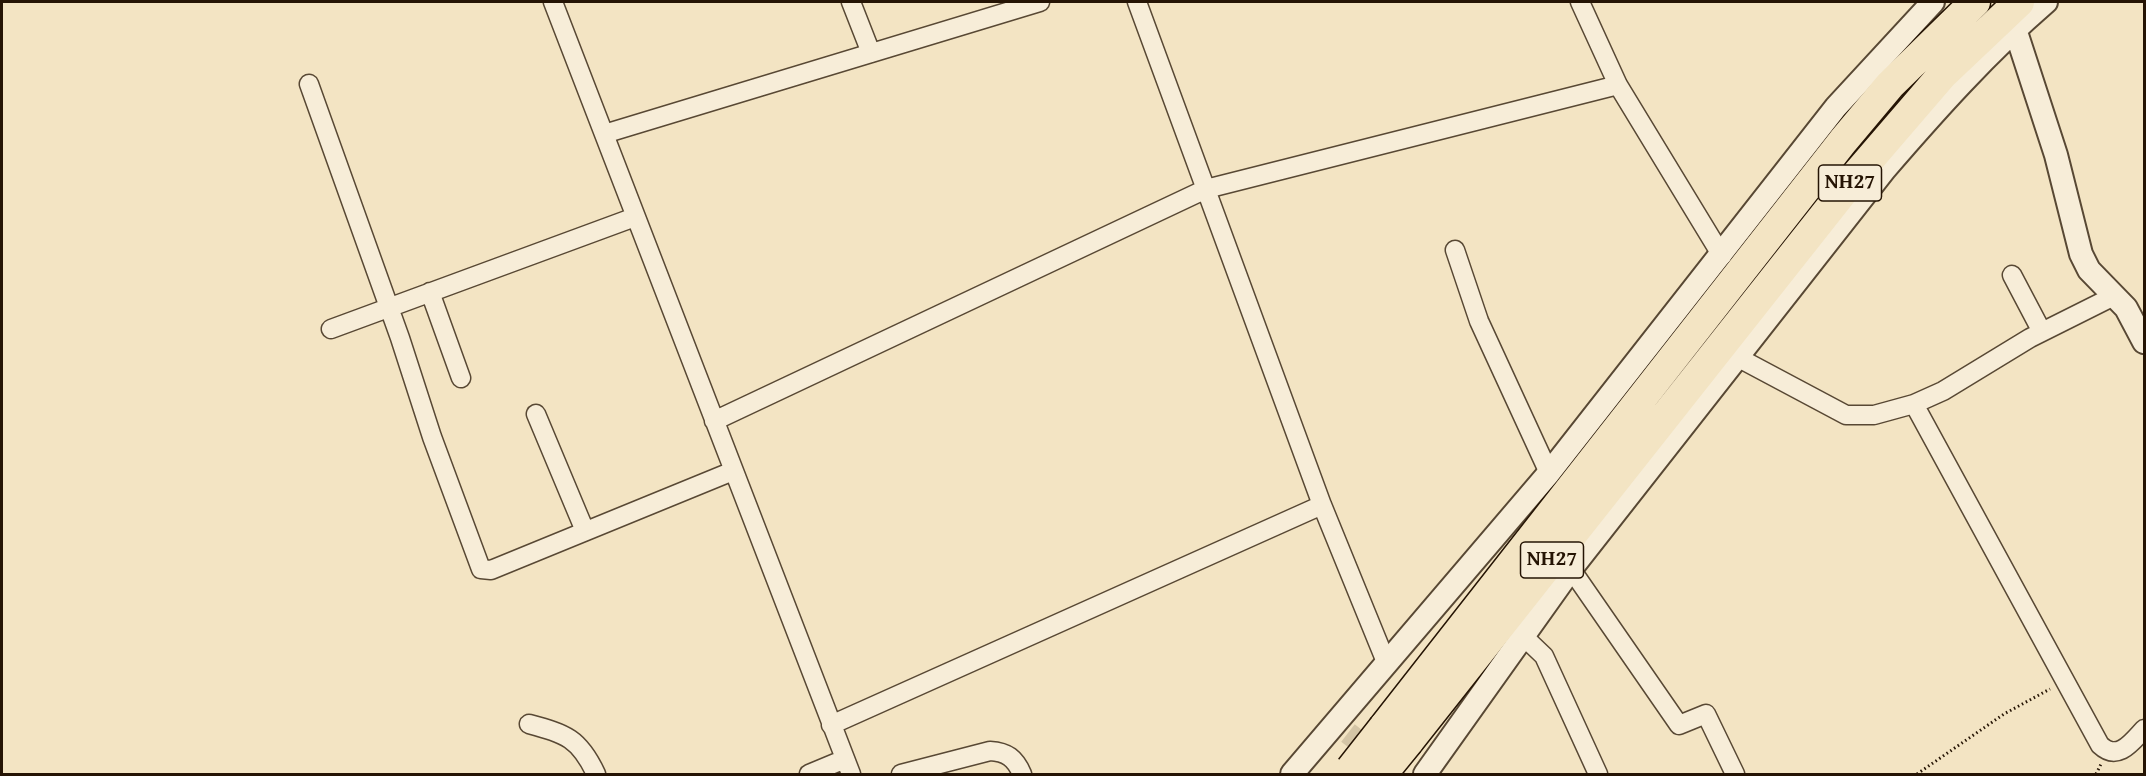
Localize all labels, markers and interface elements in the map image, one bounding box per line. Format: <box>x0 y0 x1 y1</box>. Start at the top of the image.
road number: NH27 <box>1818 165 1882 201</box>
road number: NH27 <box>1520 542 1584 578</box>

